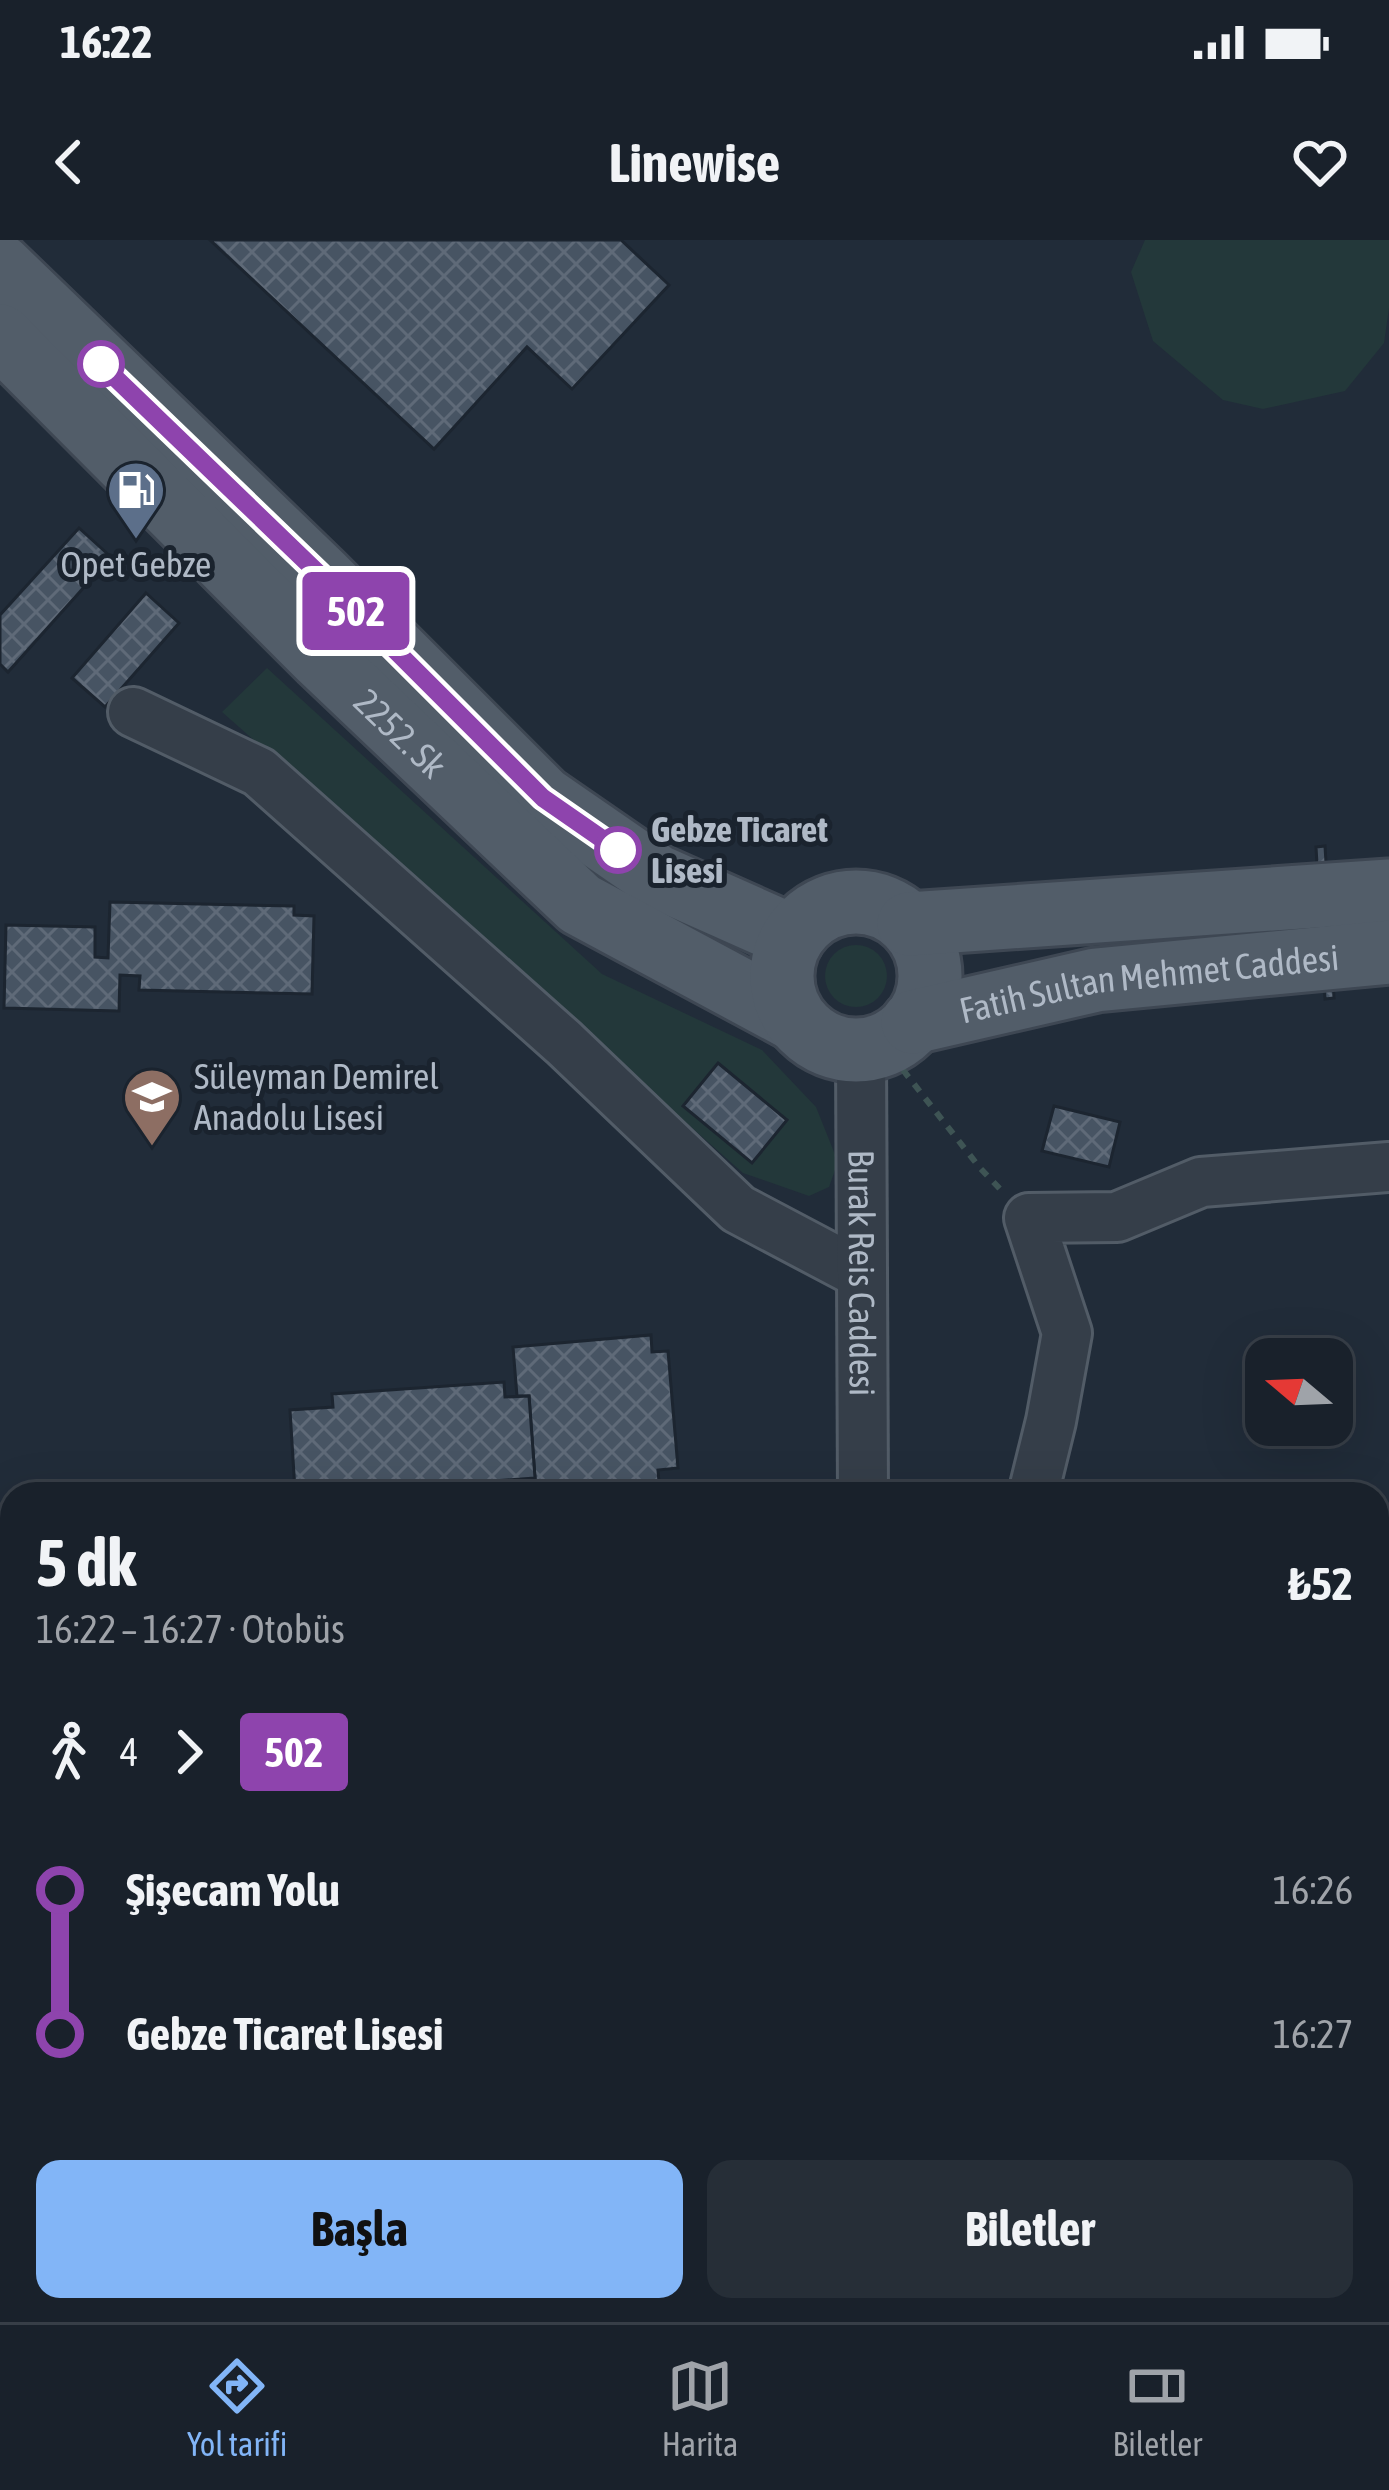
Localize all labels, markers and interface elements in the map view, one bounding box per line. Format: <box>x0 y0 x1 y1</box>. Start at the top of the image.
text: 16:22 <box>60 16 153 68</box>
icon: back <box>36 129 102 195</box>
icon: heart <box>1287 129 1353 195</box>
text: Linewise <box>609 132 780 193</box>
unlabelled marker <box>79 342 123 386</box>
fuel station icon: Opet Gebze <box>105 459 167 541</box>
place label: Opet Gebze <box>61 543 211 585</box>
line badge: 502 <box>287 572 425 650</box>
text: 502 <box>326 587 386 635</box>
street label: 2252. Sk <box>346 680 455 787</box>
place label: Gebze Ticaret Lisesi <box>651 808 828 891</box>
marker: Gebze Ticaret Lisesi <box>596 828 640 872</box>
street label: Fatih Sultan Mehmet Caddesi <box>955 936 1341 1032</box>
place label: Süleyman Demirel Anadolu Lisesi <box>194 1055 439 1138</box>
school or university icon: Süleyman Demirel Anadolu Lisesi <box>121 1066 183 1148</box>
street label: Burak Reis Caddesi <box>840 1150 884 1396</box>
north arrow <box>1245 1338 1353 1446</box>
map controls <box>1245 1338 1353 1446</box>
text: 5 dk <box>36 1524 136 1600</box>
text: ₺52 <box>1288 1558 1353 1610</box>
text: 16:22 – 16:27 · Otobüs <box>36 1607 345 1651</box>
icon: walk <box>36 1719 102 1785</box>
icon: forward <box>156 1719 222 1785</box>
text: 502 <box>264 1728 324 1776</box>
text: 4 <box>120 1730 138 1774</box>
text: Şişecam Yolu <box>126 1864 340 1916</box>
text: 16:26 <box>1273 1868 1353 1912</box>
text: Gebze Ticaret Lisesi <box>126 2008 443 2060</box>
text: 16:27 <box>1273 2012 1353 2056</box>
button: Başla <box>36 2160 683 2298</box>
button: Biletler <box>707 2160 1353 2298</box>
tab: Yol tarifi <box>187 2353 287 2463</box>
tab: Harita <box>662 2353 738 2463</box>
tab: Biletler <box>1113 2353 1202 2463</box>

